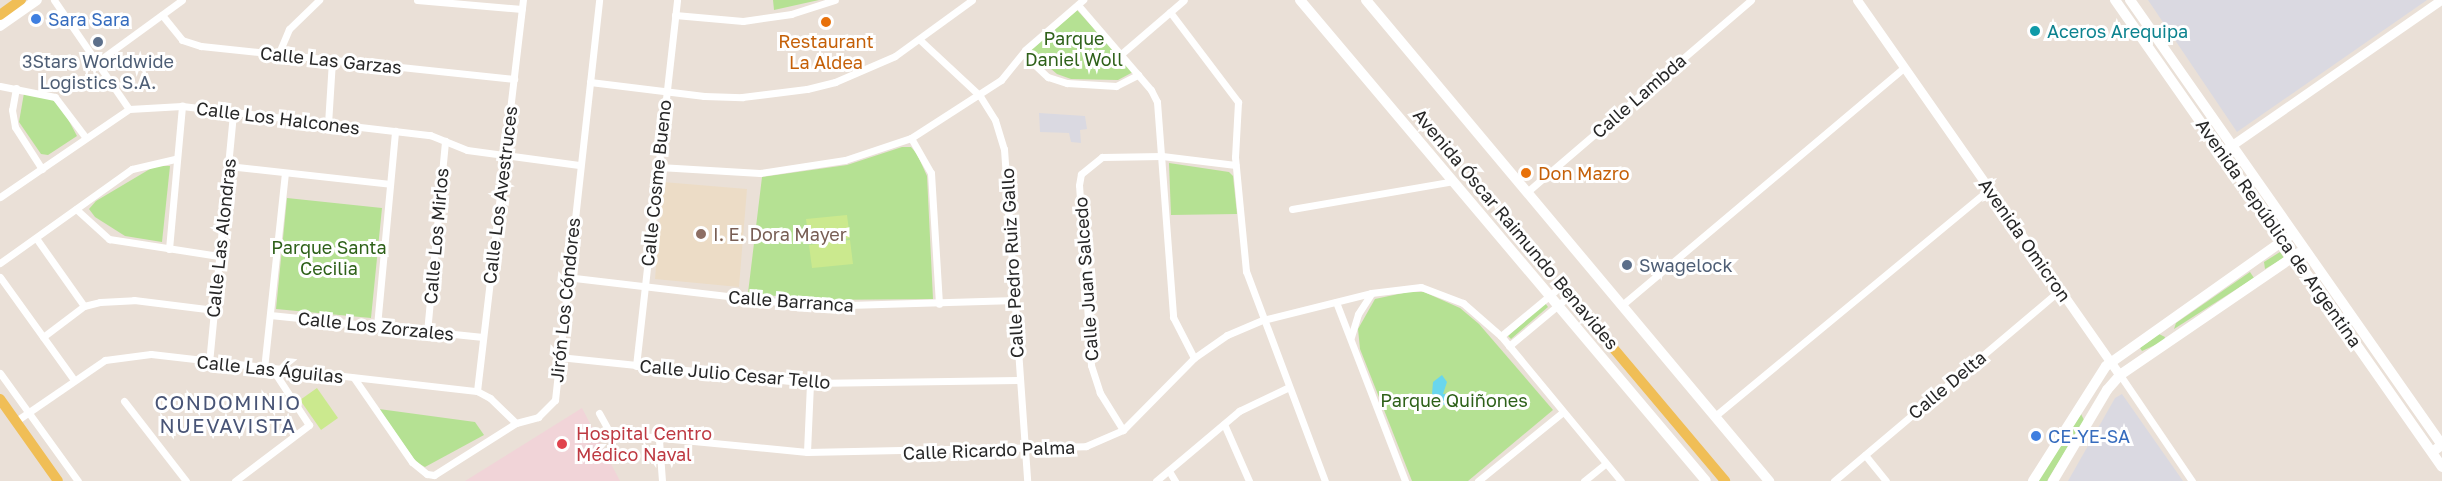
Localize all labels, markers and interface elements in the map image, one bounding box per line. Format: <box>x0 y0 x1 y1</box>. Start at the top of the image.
place label: Sara Sara <box>48 8 130 30</box>
marker: Sara Sara <box>29 12 43 26</box>
marker: Restaurant La Aldea <box>819 15 833 29</box>
place label: Aceros Arequipa <box>2047 20 2188 42</box>
marker: Aceros Arequipa <box>2028 24 2042 38</box>
park label: Parque Daniel Woll <box>1025 28 1123 70</box>
place label: Restaurant La Aldea <box>778 31 874 74</box>
marker: 3Stars Worldwide Logistics S.A. <box>91 35 105 49</box>
street label: Calle Las Garzas <box>259 42 403 78</box>
street label: Calle Lambda <box>1588 49 1690 143</box>
place label: 3Stars Worldwide Logistics S.A. <box>22 51 174 94</box>
street label: Calle Los Halcones <box>195 97 361 139</box>
street label: Calle Cosme Bueno <box>637 99 675 267</box>
street label: Avenida Óscar Raimundo Benavides <box>1409 104 1623 354</box>
street label: Calle Los Avestruces <box>478 105 522 285</box>
street label: Avenida República de Argentina <box>2192 115 2366 351</box>
street label: Calle Las Alondras <box>202 157 240 319</box>
place label: Don Mazro <box>1538 162 1629 184</box>
marker: Don Mazro <box>1519 166 1533 180</box>
street label: Calle Los Mirlos <box>419 167 453 305</box>
street label: Calle Pedro Ruiz Gallo <box>996 167 1028 359</box>
street label: Avenida Omicron <box>1974 174 2076 306</box>
street label: Calle Juan Salcedo <box>1069 196 1103 362</box>
street label: Jirón Los Cóndores <box>546 216 584 384</box>
place label: I. E. Dora Mayer <box>713 223 847 245</box>
marker: I. E. Dora Mayer <box>694 227 708 241</box>
park label: Parque Santa Cecilia <box>271 237 387 280</box>
place label: Swagelock <box>1639 254 1733 276</box>
marker: Swagelock <box>1620 258 1634 272</box>
street label: Calle Barranca <box>727 286 855 316</box>
street label: Calle Los Zorzales <box>297 307 455 345</box>
street label: Calle Delta <box>1904 346 1990 424</box>
street label: Calle Las Águilas <box>196 351 344 387</box>
street label: Calle Julio Cesar Tello <box>639 355 831 393</box>
park label: Parque Quiñones <box>1380 389 1528 411</box>
district label: CONDOMINIO NUEVAVISTA <box>154 390 302 437</box>
place label: Hospital Centro Médico Naval <box>576 423 712 466</box>
place label: CE-YE-SA <box>2048 425 2130 447</box>
marker: CE-YE-SA <box>2029 429 2043 443</box>
marker: Hospital Centro Médico Naval <box>553 435 571 453</box>
street label: Calle Ricardo Palma <box>902 436 1076 464</box>

